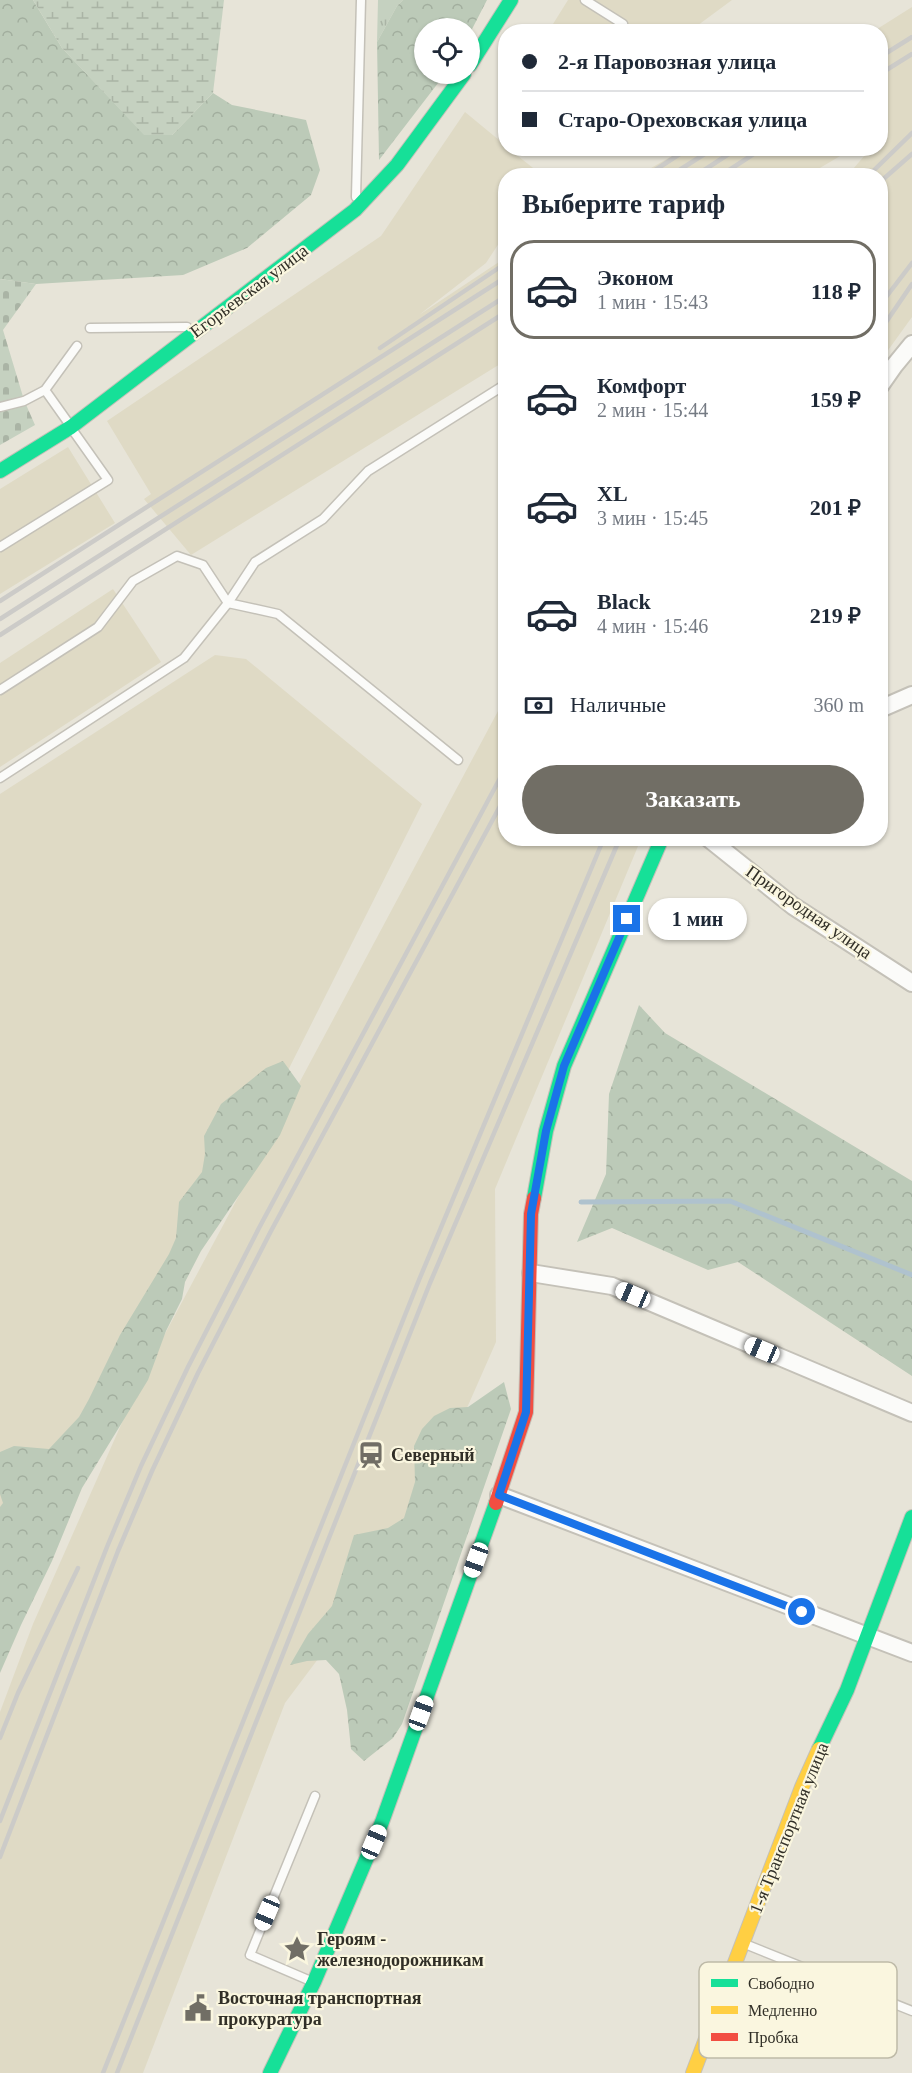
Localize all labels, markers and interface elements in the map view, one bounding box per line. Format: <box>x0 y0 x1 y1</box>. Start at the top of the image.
map controls <box>414 18 480 84</box>
button: locate <box>414 18 480 84</box>
text: 2-я Паровозная улица <box>558 49 776 74</box>
text: Старо-Ореховская улица <box>558 107 807 132</box>
text: Выберите тариф <box>522 189 725 219</box>
street label: Егорьевская улица <box>186 240 312 342</box>
icon: car <box>525 263 579 317</box>
text: Эконом <box>597 265 674 290</box>
text: 118 ₽ <box>811 279 861 304</box>
text: 1 мин · 15:43 <box>597 291 708 313</box>
icon: car <box>525 371 579 425</box>
text: Комфорт <box>597 373 686 398</box>
text: 159 ₽ <box>810 387 861 412</box>
text: 2 мин · 15:44 <box>597 399 708 421</box>
icon: car <box>525 479 579 533</box>
text: XL <box>597 481 628 506</box>
text: 201 ₽ <box>810 495 861 520</box>
text: 3 мин · 15:45 <box>597 507 708 529</box>
icon: car <box>525 587 579 641</box>
text: Black <box>597 589 651 614</box>
text: 219 ₽ <box>810 603 861 628</box>
text: 4 мин · 15:46 <box>597 615 708 637</box>
icon: cash <box>522 689 555 722</box>
text: Наличные <box>570 692 666 717</box>
text: 360 m <box>813 694 864 716</box>
button: Заказать <box>522 765 864 834</box>
street label: Пригородная улица <box>742 861 876 963</box>
callout: 1 мин <box>648 898 747 940</box>
route end <box>613 905 640 932</box>
text: 1 мин <box>672 908 723 930</box>
car <box>613 1280 653 1310</box>
car <box>742 1335 782 1365</box>
station icon: Северный <box>356 1440 386 1470</box>
place label: Северный <box>391 1445 475 1465</box>
car <box>461 1540 491 1580</box>
route start <box>788 1598 815 1625</box>
car <box>406 1693 436 1733</box>
street label: 1-я Транспортная улица <box>745 1740 833 1916</box>
car <box>359 1822 389 1862</box>
car <box>252 1893 282 1933</box>
place label: Героям - железнодорожникам <box>317 1929 484 1970</box>
place icon: Героям - железнодорожникам <box>282 1934 312 1964</box>
legend <box>699 1962 897 2058</box>
text: Свободно <box>748 1975 815 1993</box>
place label: Восточная транспортная прокуратура <box>218 1988 422 2029</box>
public building icon: Восточная транспортная прокуратура <box>183 1993 213 2023</box>
text: Медленно <box>748 2002 817 2020</box>
text: Пробка <box>748 2029 798 2047</box>

